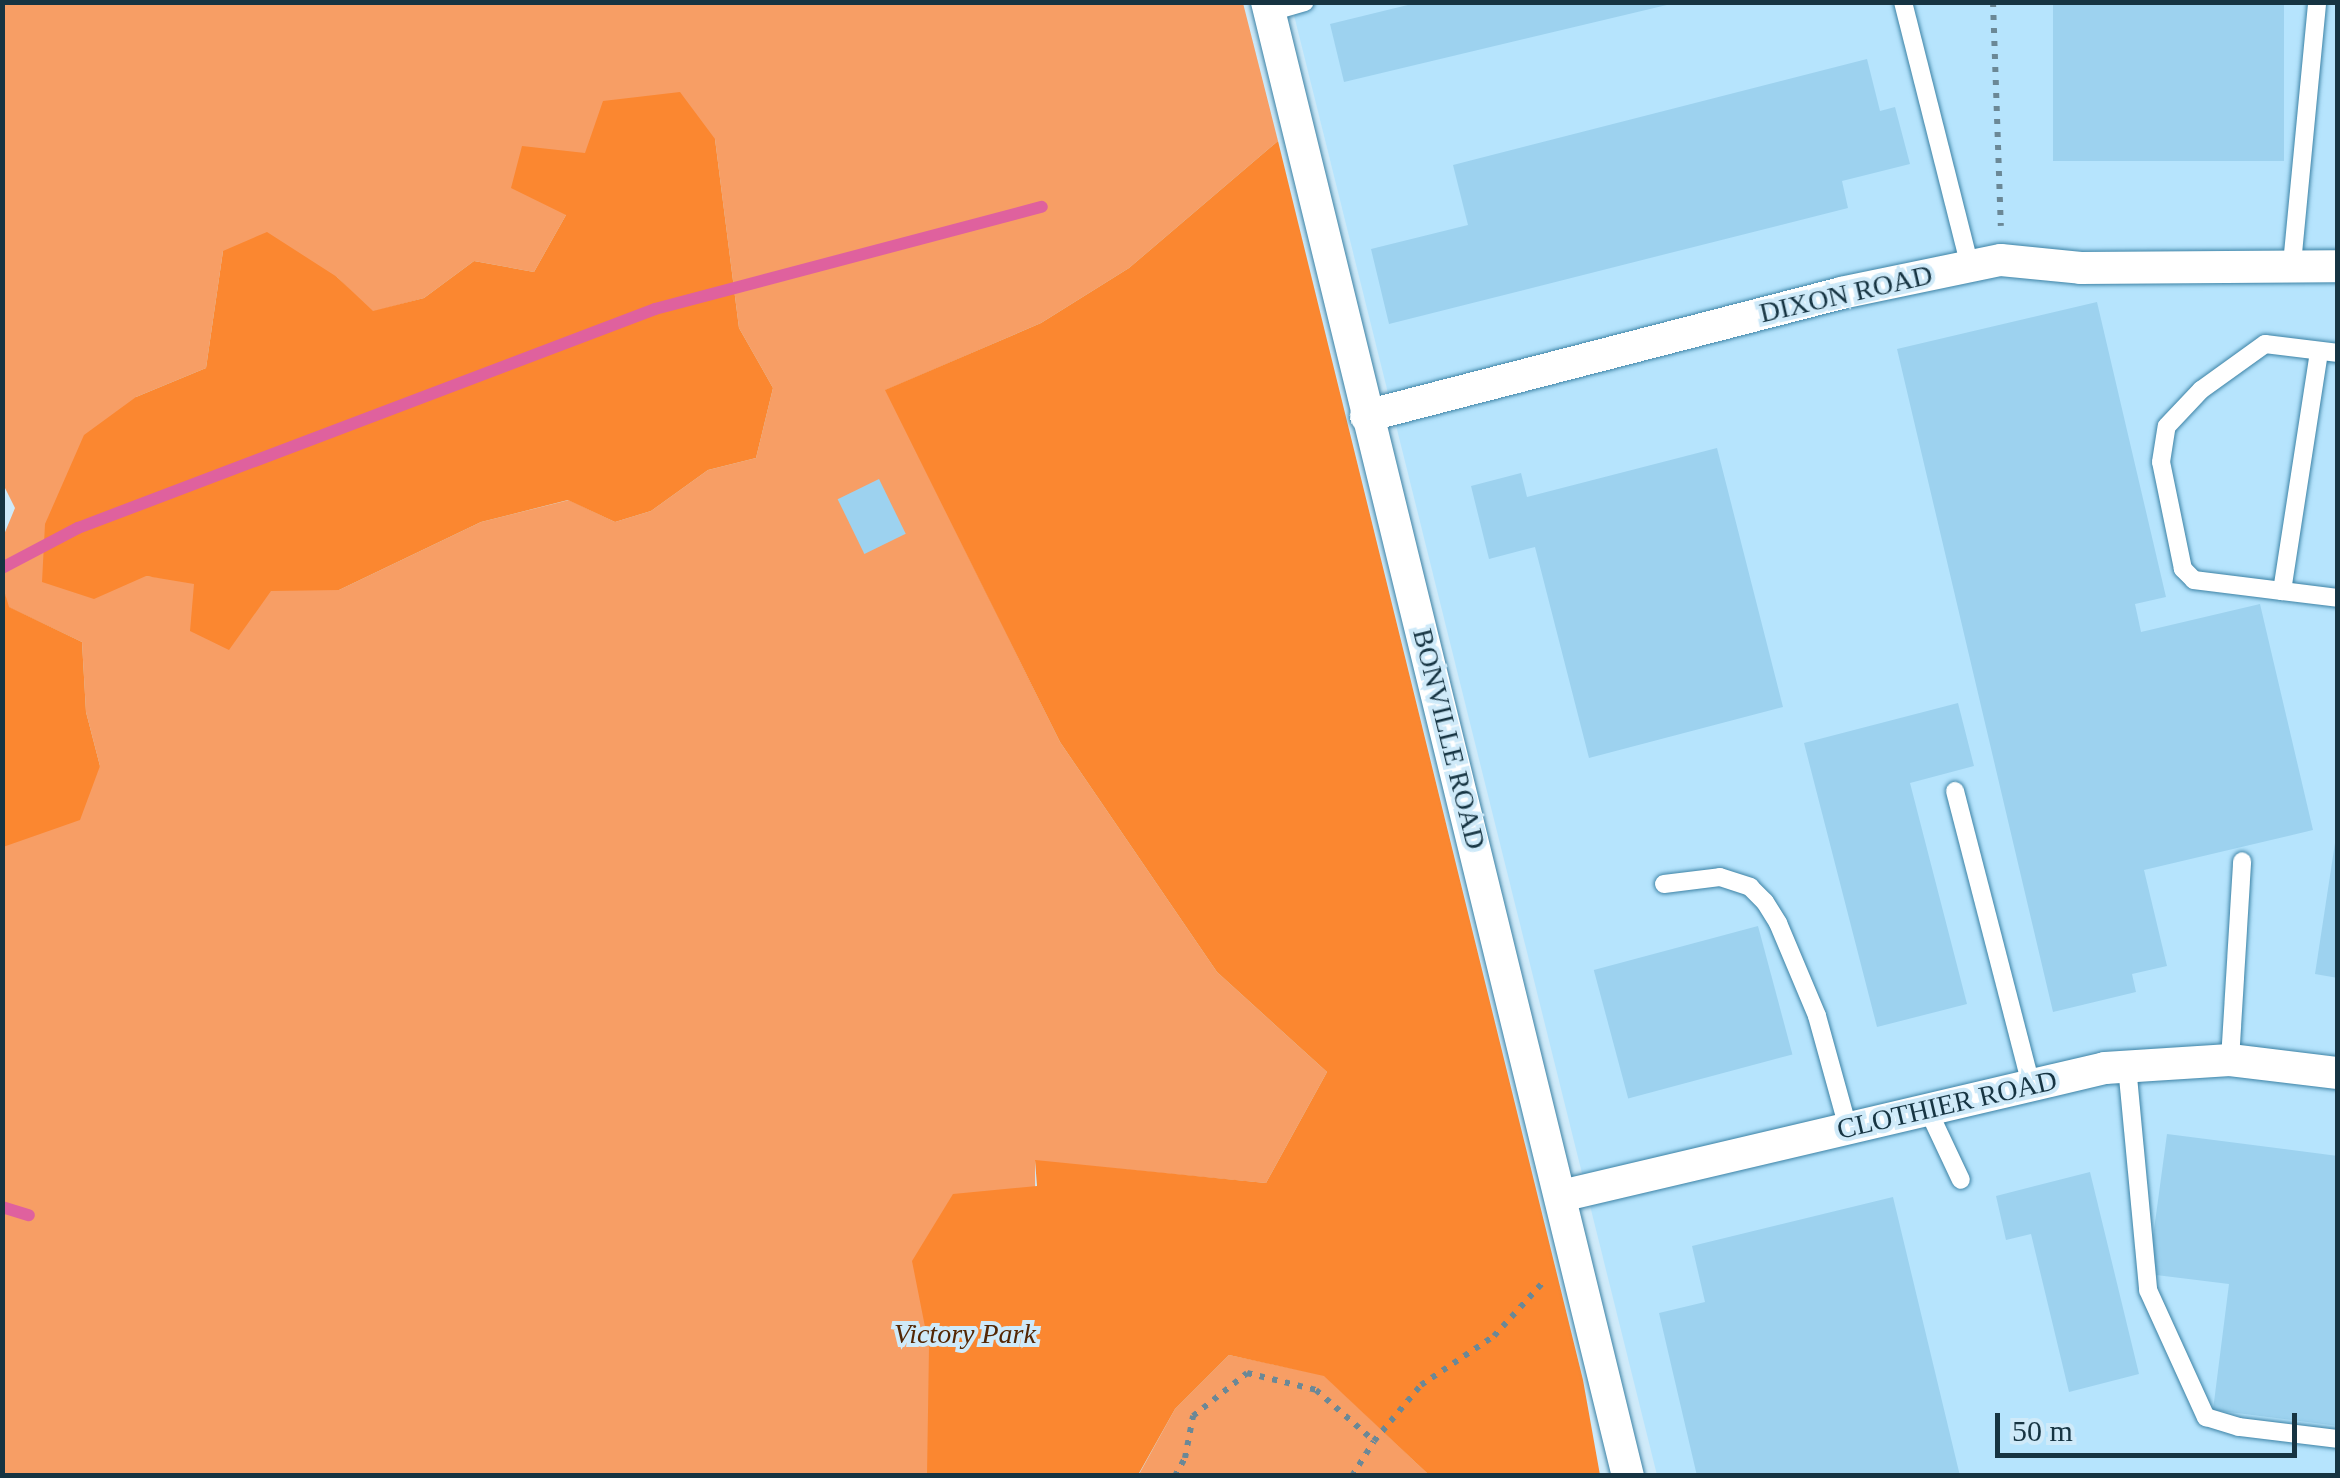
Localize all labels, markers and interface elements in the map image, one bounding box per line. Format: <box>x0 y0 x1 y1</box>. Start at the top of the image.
street label: DIXON ROAD <box>1756 258 1936 330</box>
street label: BONVILLE ROAD <box>1405 625 1493 853</box>
street label: CLOTHIER ROAD <box>1834 1063 2060 1147</box>
park label: Victory Park <box>894 1317 1036 1351</box>
scale bar <box>2000 1393 2302 1455</box>
text: 50 m <box>2012 1414 2073 1447</box>

